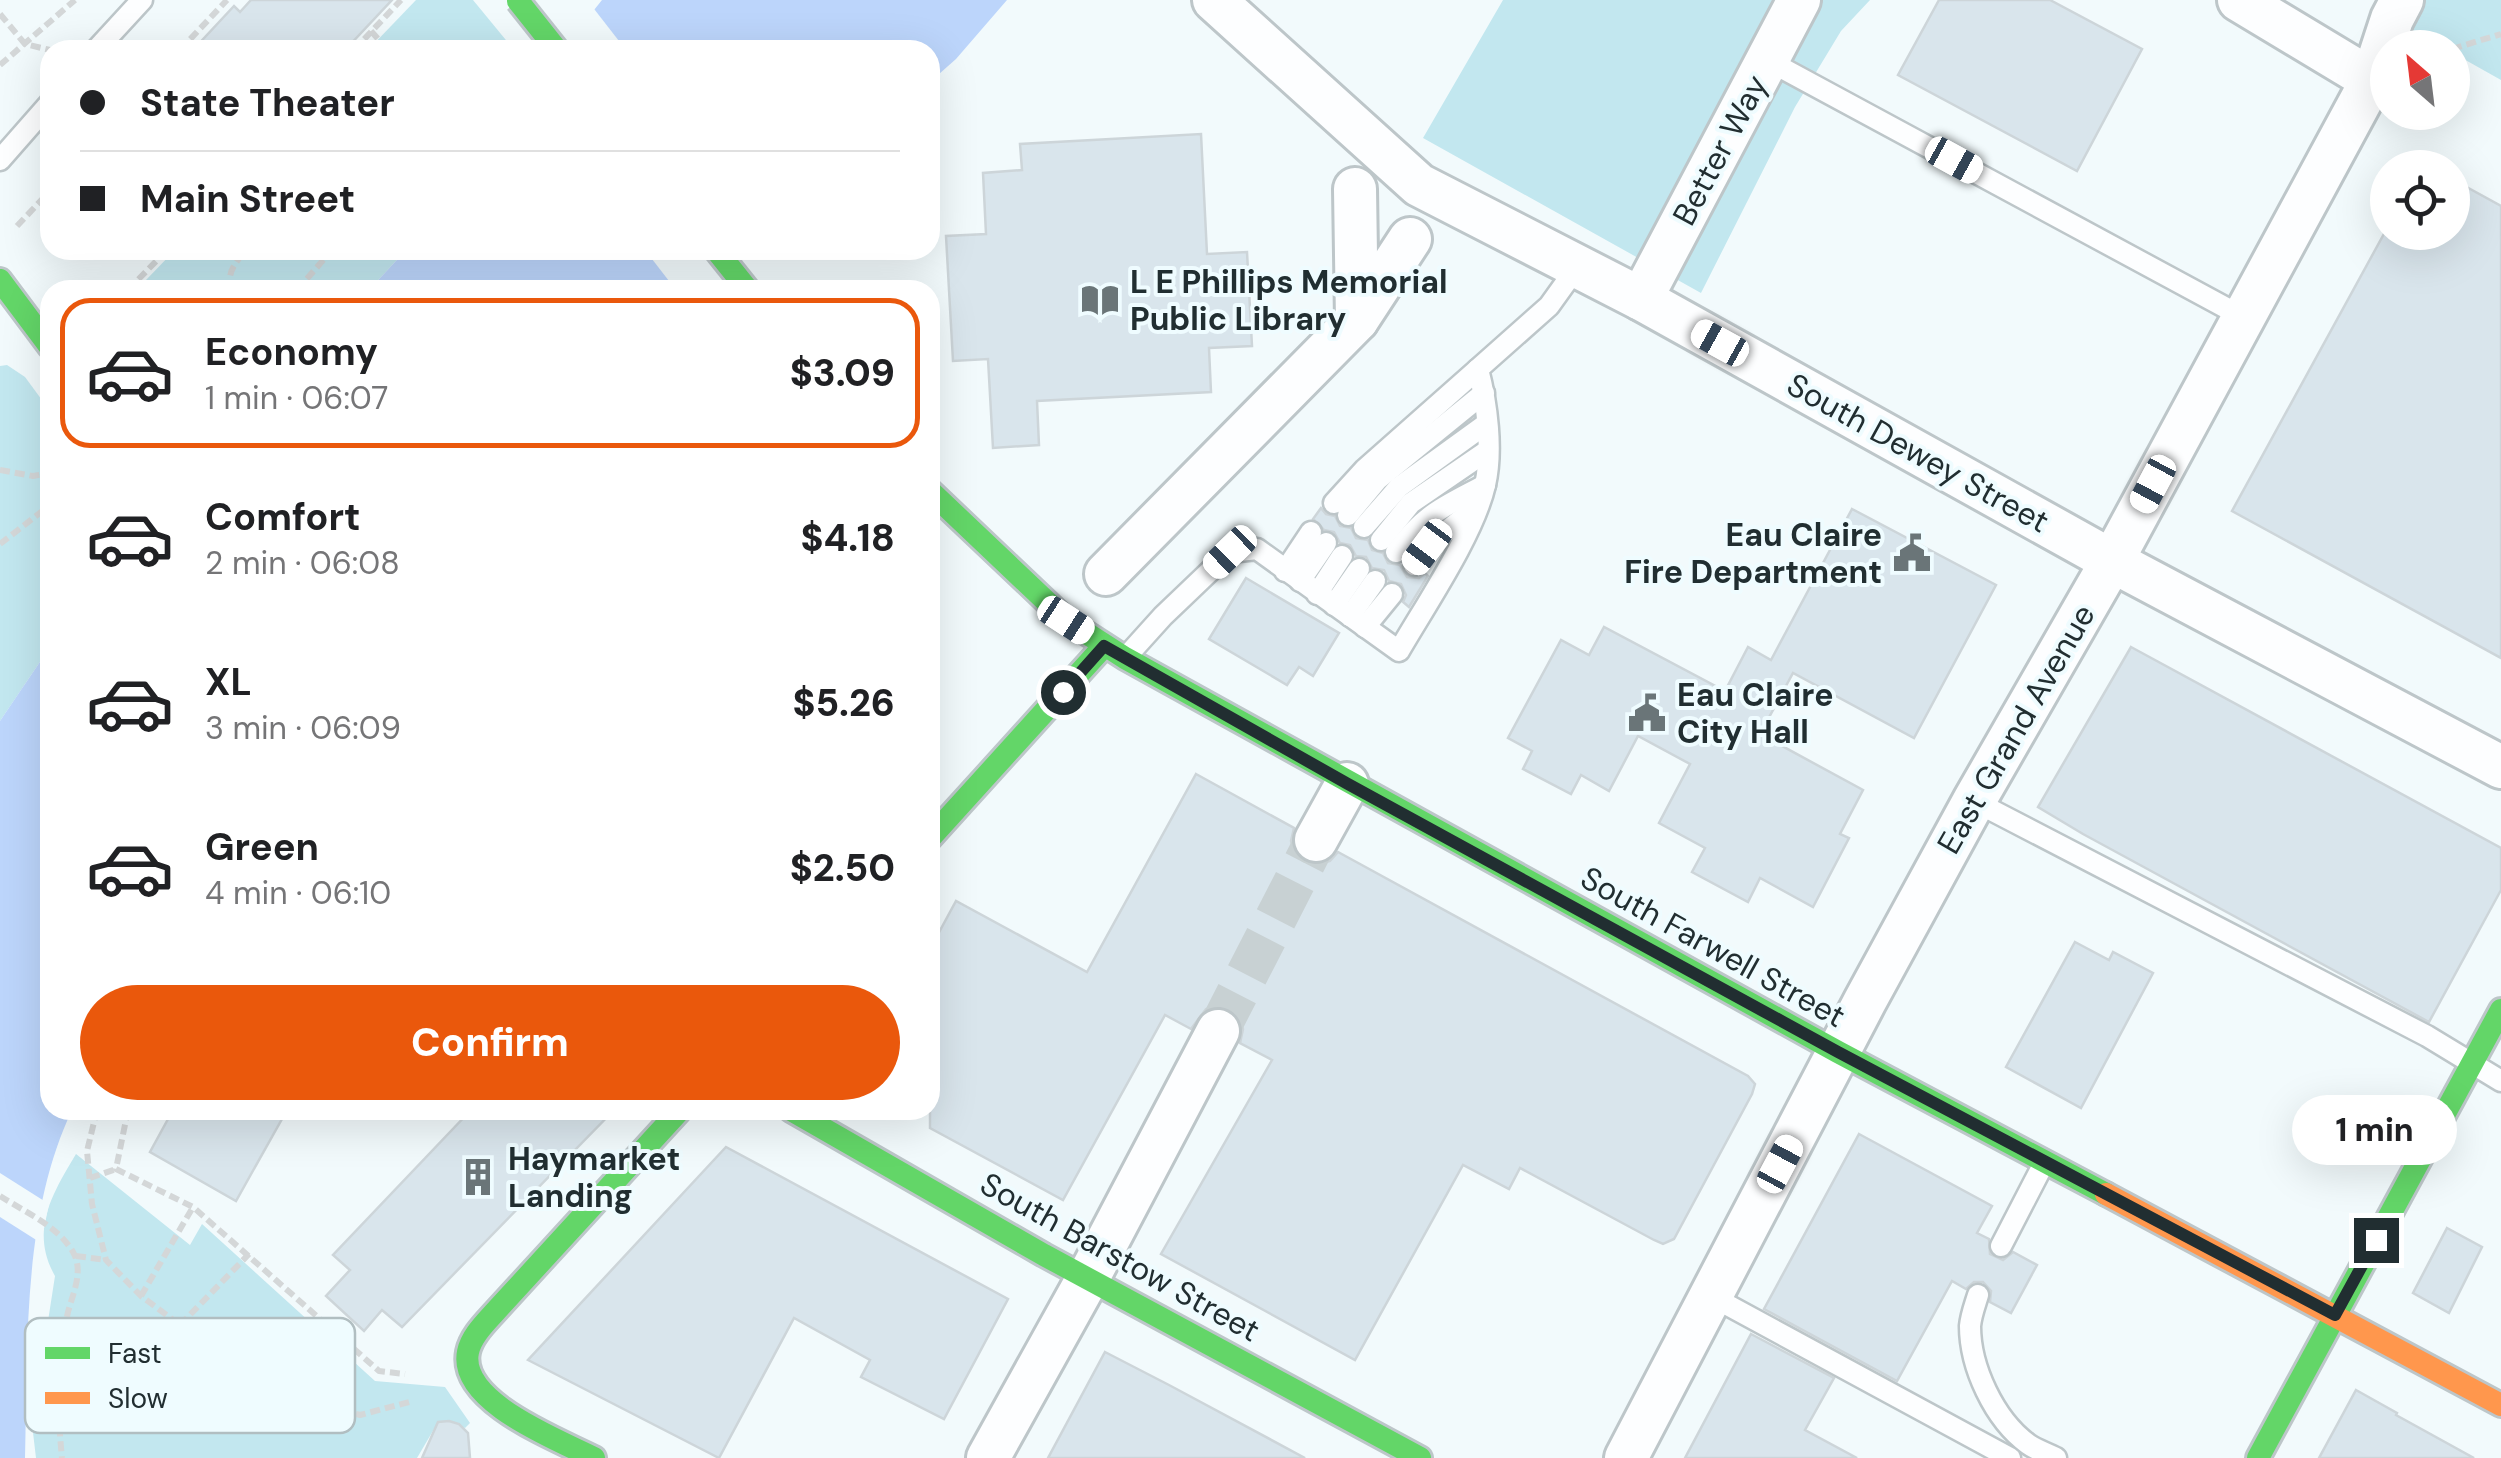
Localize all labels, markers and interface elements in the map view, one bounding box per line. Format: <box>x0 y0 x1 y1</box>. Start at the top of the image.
north arrow <box>2370 30 2470 130</box>
map controls <box>2370 30 2470 250</box>
street label: Better Way <box>1663 67 1777 232</box>
text: State Theater <box>140 78 395 128</box>
car <box>1920 132 1988 188</box>
button: locate <box>2370 150 2470 250</box>
text: Main Street <box>140 174 355 224</box>
place label: L E Phillips Memorial Public Library <box>1130 261 1448 340</box>
library icon: L E Phillips Memorial Public Library <box>1079 279 1121 321</box>
car <box>1686 315 1754 371</box>
text: Economy <box>205 327 378 377</box>
icon: car <box>85 328 175 418</box>
text: $3.09 <box>790 348 895 398</box>
street label: South Dewey Street <box>1780 364 2056 542</box>
text: 1 min · 06:07 <box>205 377 388 419</box>
car <box>2126 450 2180 518</box>
text: Comfort <box>205 492 361 542</box>
icon: car <box>85 493 175 583</box>
text: $4.18 <box>800 513 895 563</box>
car <box>1397 514 1457 580</box>
place label: Eau Claire Fire Department <box>1624 514 1882 593</box>
car <box>1198 520 1262 584</box>
public building icon: Eau Claire Fire Department <box>1891 532 1933 574</box>
text: 2 min · 06:08 <box>205 542 400 584</box>
car <box>1033 591 1099 649</box>
street label: East Grand Avenue <box>1928 597 2104 861</box>
text: XL <box>205 657 252 707</box>
icon: car <box>85 658 175 748</box>
route start <box>1041 670 1086 715</box>
place label: Eau Claire City Hall <box>1677 674 1833 753</box>
text: $5.26 <box>792 678 895 728</box>
public building icon: Eau Claire City Hall <box>1626 692 1668 734</box>
text: 3 min · 06:09 <box>205 707 401 749</box>
text: Green <box>205 822 319 872</box>
icon: car <box>85 823 175 913</box>
text: $2.50 <box>790 843 895 893</box>
street label: South Farwell Street <box>1573 857 1853 1037</box>
text: 4 min · 06:10 <box>205 872 391 914</box>
button: Confirm <box>80 985 900 1100</box>
callout: 1 min <box>2294 1095 2458 1165</box>
text: 1 min <box>2335 1109 2414 1151</box>
car <box>1753 1130 1807 1198</box>
place label: Haymarket Landing <box>508 1138 680 1217</box>
building icon: Haymarket Landing <box>457 1156 499 1198</box>
street label: South Barstow Street <box>973 1163 1267 1351</box>
route end <box>2354 1218 2399 1263</box>
legend <box>25 1318 355 1433</box>
text: Fast <box>108 1335 162 1372</box>
text: Slow <box>108 1380 168 1417</box>

